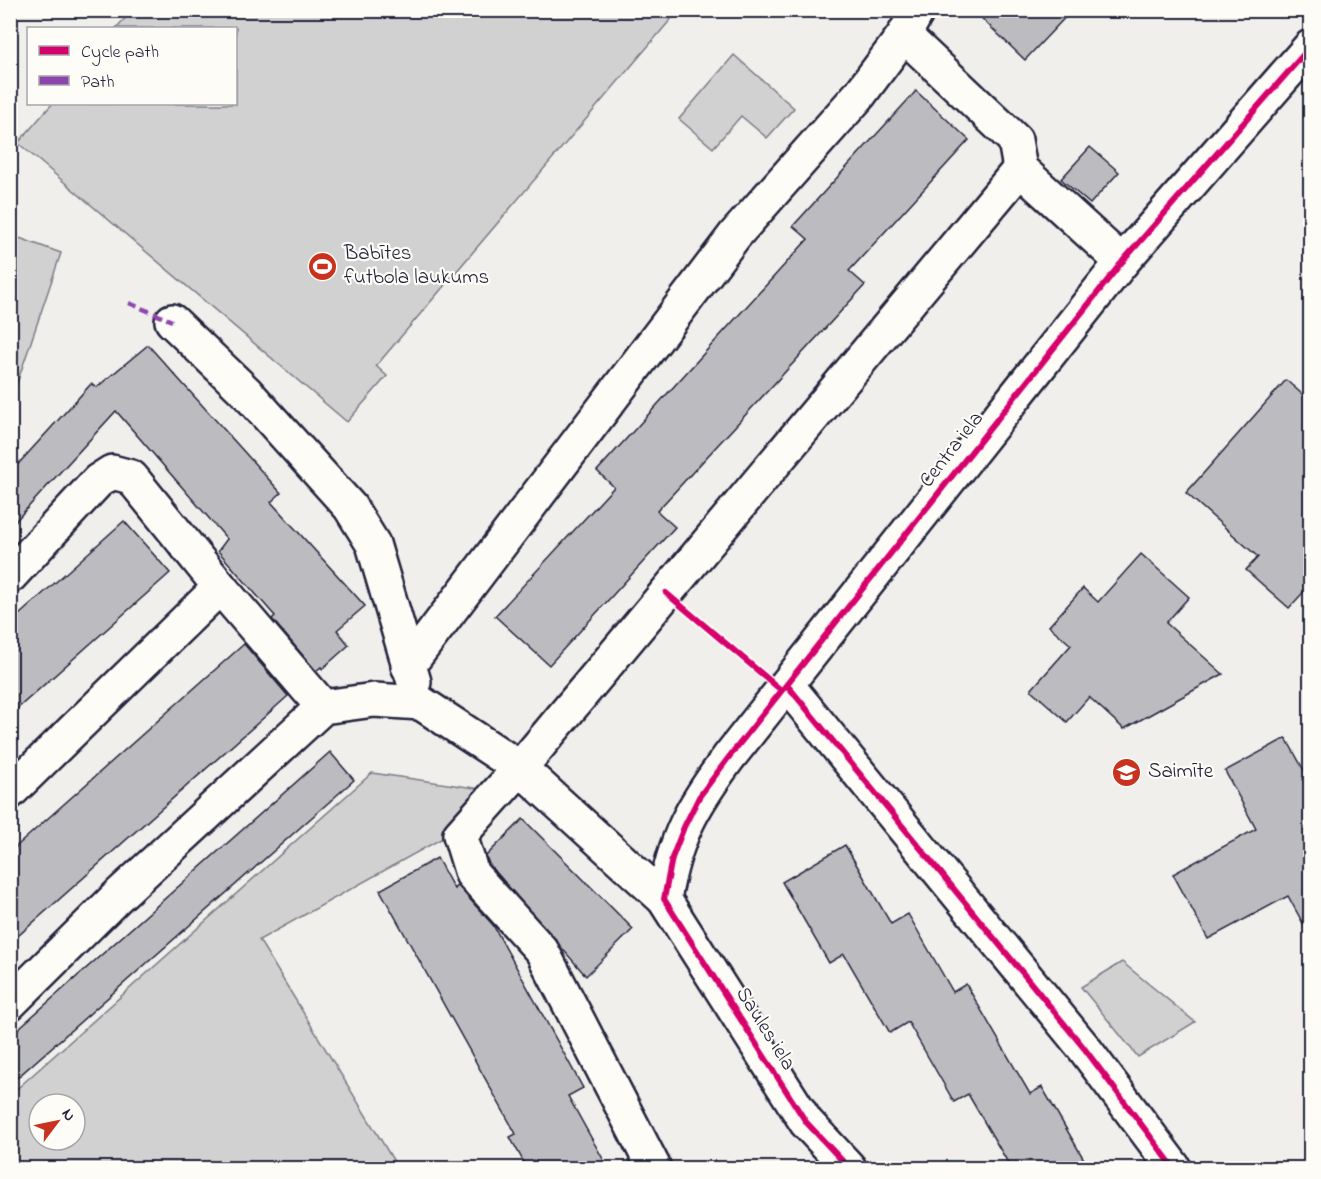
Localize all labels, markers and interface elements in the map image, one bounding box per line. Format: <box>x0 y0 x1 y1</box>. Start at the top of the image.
legend <box>27 27 237 105</box>
text: Cycle path <box>81 40 159 66</box>
text: Path <box>81 70 115 96</box>
place label: Babītes futbola laukums <box>343 239 489 293</box>
sports icon: Babītes futbola laukums <box>307 250 339 282</box>
street label: Centra iela <box>913 405 991 495</box>
school or university icon: Saimīte <box>1111 756 1143 788</box>
place label: Saimīte <box>1148 757 1214 787</box>
street label: Saules iela <box>727 981 803 1077</box>
north arrow <box>27 1092 87 1152</box>
text: N <box>55 1104 81 1126</box>

